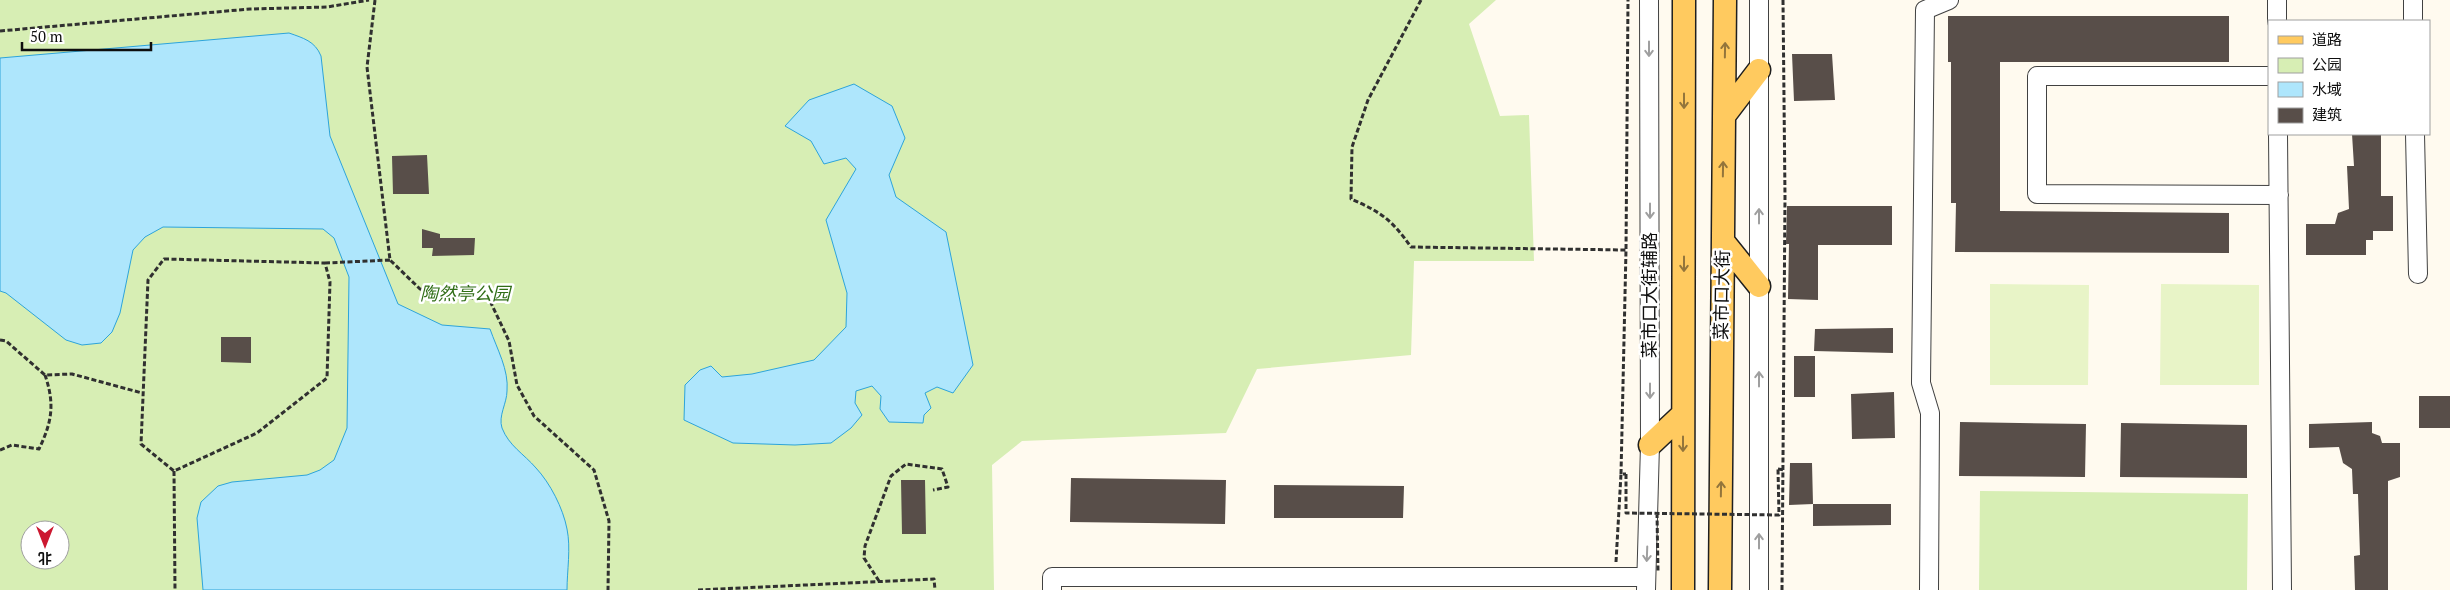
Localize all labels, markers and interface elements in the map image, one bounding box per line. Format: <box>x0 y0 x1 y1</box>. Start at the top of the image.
scale bar <box>22 20 151 52</box>
legend <box>2268 20 2430 135</box>
text: 50 m <box>30 26 63 46</box>
text: 道路 <box>2312 29 2342 49</box>
one-way arrow <box>1644 40 1654 56</box>
one-way arrow <box>1720 42 1729 58</box>
text: 公园 <box>2312 54 2342 74</box>
text: 水域 <box>2312 79 2342 99</box>
one-way arrow <box>1679 92 1689 109</box>
text: 建筑 <box>2312 104 2342 124</box>
one-way arrow <box>1719 161 1728 177</box>
one-way arrow <box>1645 202 1655 219</box>
one-way arrow <box>1754 209 1764 225</box>
street label: 菜市口大街辅路 <box>1637 232 1661 358</box>
street label: 菜市口大街 <box>1708 250 1734 340</box>
one-way arrow <box>1679 255 1689 271</box>
park label: 陶然亭公园 <box>420 281 513 305</box>
one-way arrow <box>1754 371 1764 388</box>
one-way arrow <box>1645 382 1655 399</box>
one-way arrow <box>1678 435 1688 451</box>
one-way arrow <box>1716 481 1725 497</box>
north arrow <box>20 520 70 570</box>
one-way arrow <box>1754 533 1764 550</box>
one-way arrow <box>1642 545 1652 561</box>
text: 北 <box>38 549 52 568</box>

